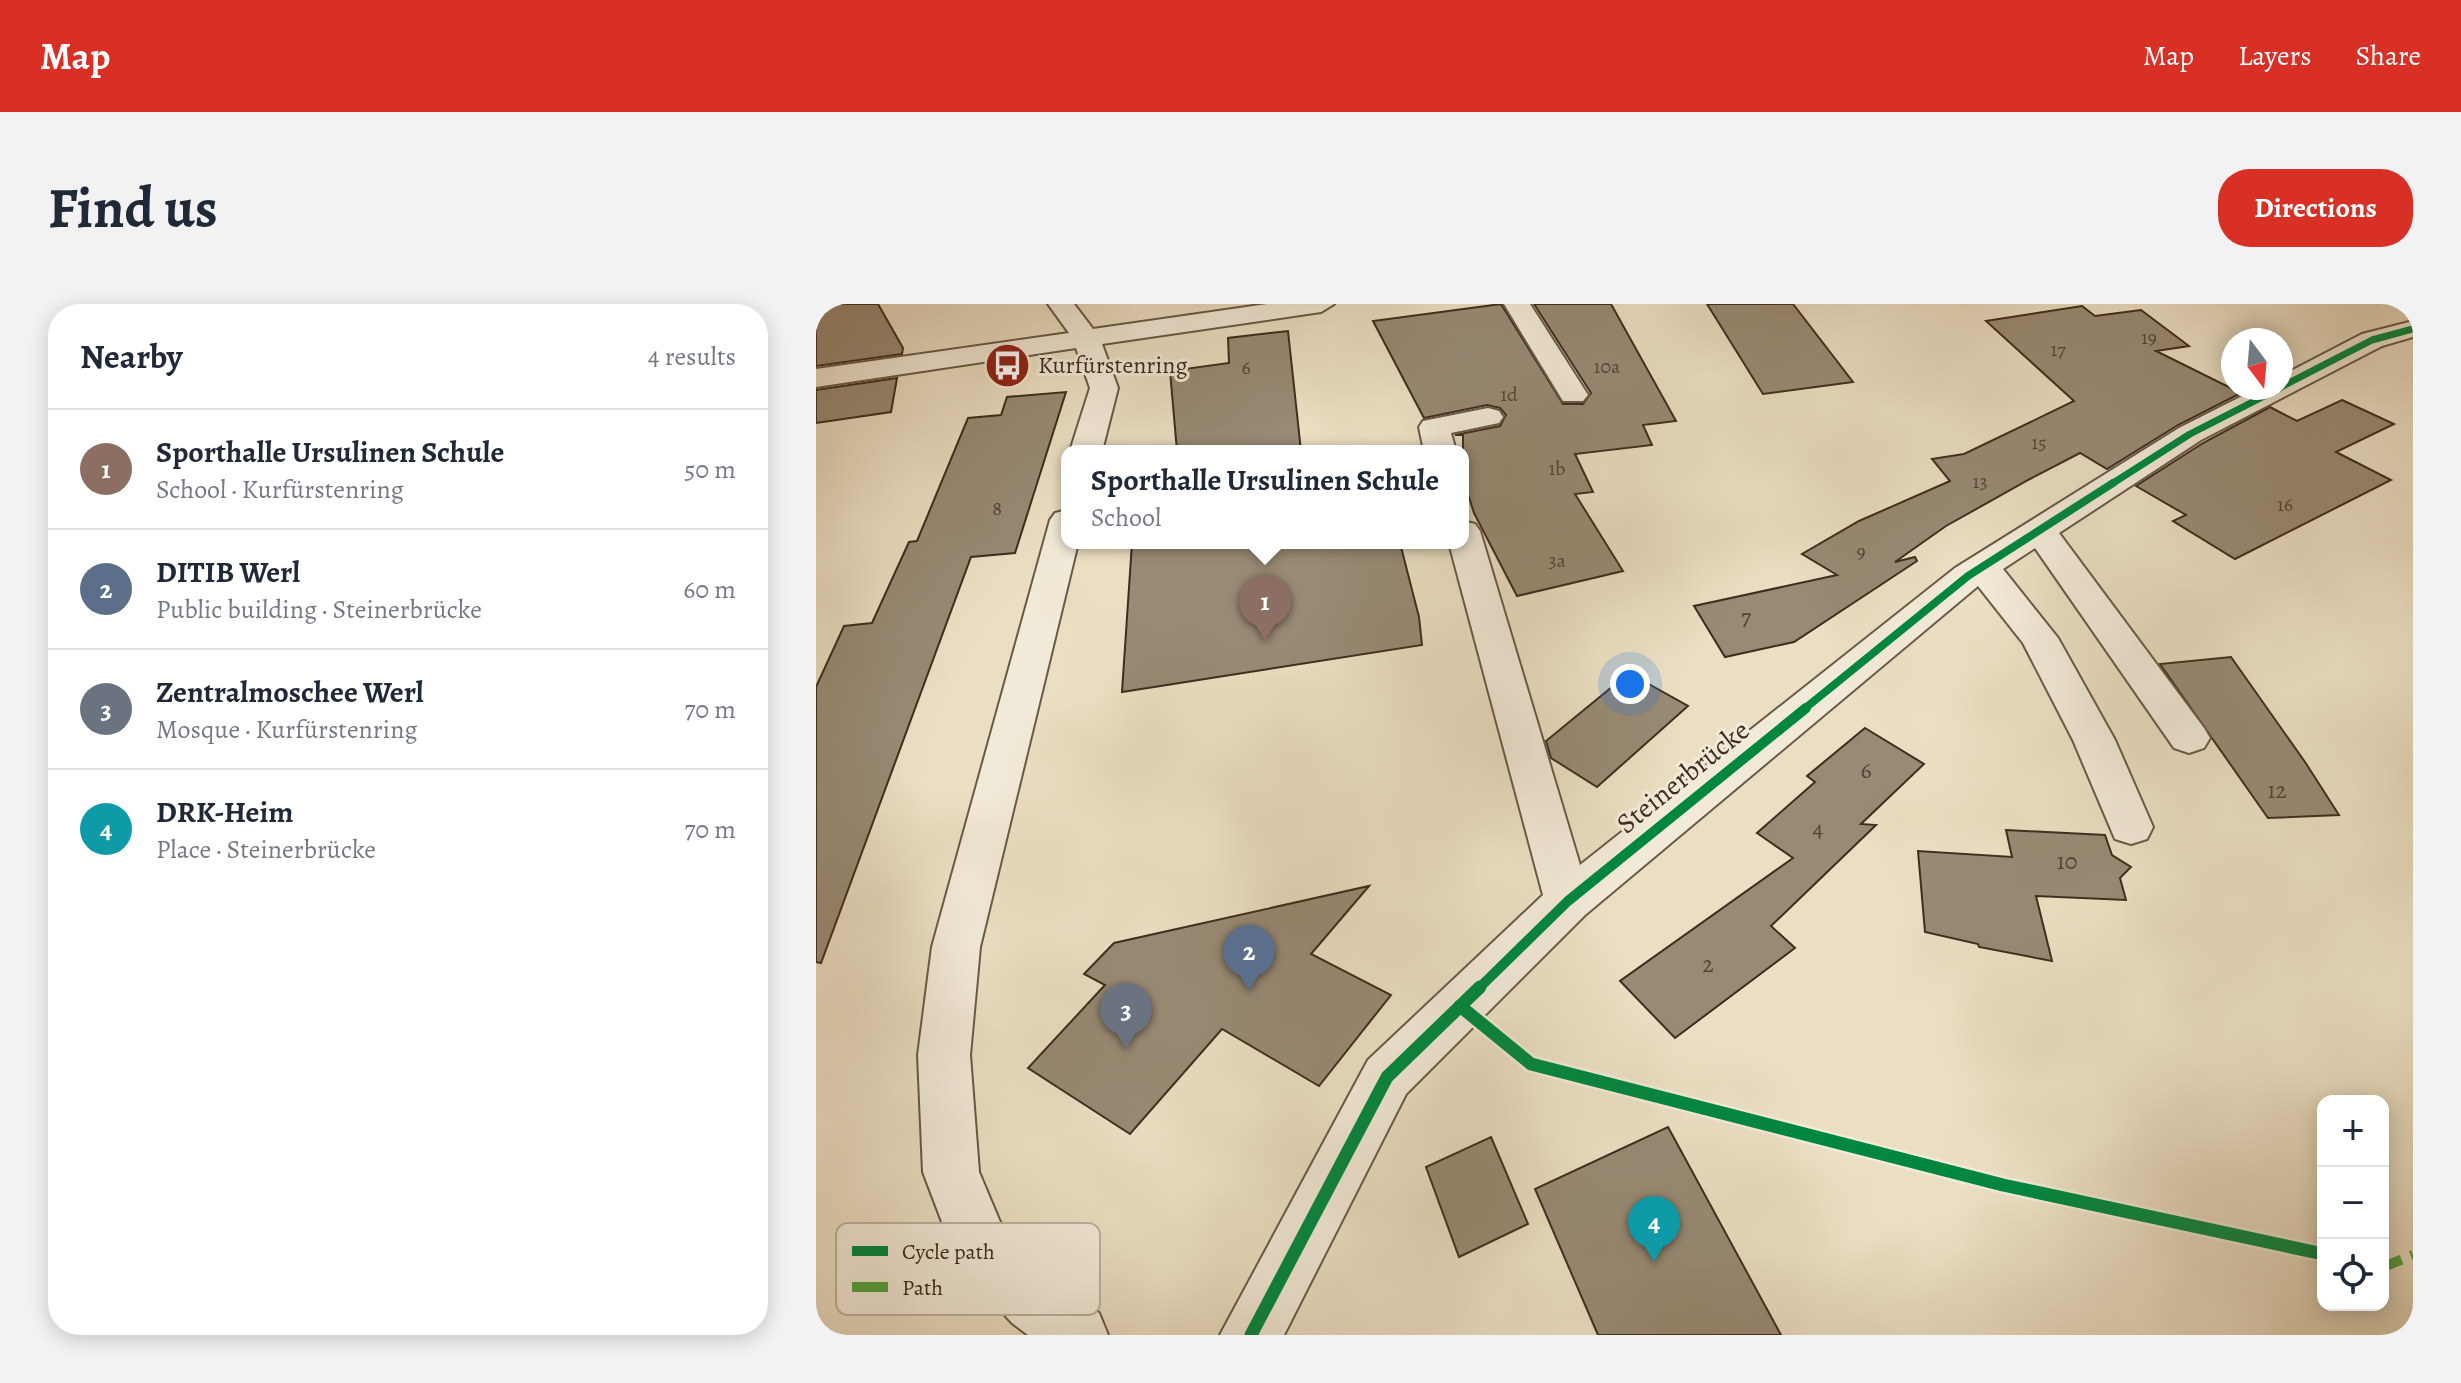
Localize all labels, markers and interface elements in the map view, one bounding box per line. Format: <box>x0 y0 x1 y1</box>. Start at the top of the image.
text: Map <box>40 30 110 82</box>
text: Map <box>2143 37 2194 75</box>
text: Layers <box>2238 37 2311 75</box>
text: Share <box>2355 37 2421 75</box>
button: Directions <box>2218 169 2413 247</box>
text: Find us <box>48 170 218 246</box>
house number: 19 <box>2141 324 2157 351</box>
north arrow <box>2221 328 2293 400</box>
text: Nearby <box>80 333 183 380</box>
house number: 17 <box>2050 336 2066 363</box>
text: 4 results <box>648 339 736 374</box>
bus stop icon: Kurfürstenring <box>983 341 1031 389</box>
place label: Kurfürstenring <box>1038 349 1187 381</box>
house number: 10a <box>1594 353 1621 380</box>
house number: 6 <box>1241 354 1251 381</box>
house number: 1d <box>1500 381 1518 408</box>
house number: 15 <box>2031 429 2047 456</box>
text: Sporthalle Ursulinen Schule <box>156 432 504 472</box>
popup <box>1061 445 1469 549</box>
text: 1 <box>101 452 111 487</box>
text: 50 m <box>684 452 736 487</box>
house number: 1b <box>1549 455 1566 482</box>
text: Sporthalle Ursulinen Schule <box>1091 460 1439 500</box>
house number: 13 <box>1972 468 1988 495</box>
text: School · Kurfürstenring <box>156 472 404 507</box>
house number: 16 <box>2277 491 2293 518</box>
house number: 8 <box>992 495 1002 522</box>
text: School <box>1091 500 1161 535</box>
house number: 9 <box>1856 538 1866 565</box>
house number: 3a <box>1548 547 1566 574</box>
text: DITIB Werl <box>156 552 300 592</box>
text: 2 <box>100 572 112 607</box>
text: 60 m <box>683 572 736 607</box>
pin: 1 <box>1239 575 1291 641</box>
text: Public building · Steinerbrücke <box>156 592 482 627</box>
house number: 7 <box>1741 601 1752 633</box>
your location <box>1610 664 1650 704</box>
text: Zentralmoschee Werl <box>156 672 424 712</box>
text: 3 <box>100 692 112 727</box>
text: 70 m <box>684 692 736 727</box>
text: Mosque · Kurfürstenring <box>156 712 417 747</box>
street label: Steinerbrücke <box>1608 712 1758 842</box>
house number: 6 <box>1860 754 1872 786</box>
house number: 12 <box>2267 774 2287 806</box>
text: DRK-Heim <box>156 792 293 832</box>
text: 4 <box>100 812 112 847</box>
text: 70 m <box>684 812 736 847</box>
house number: 4 <box>1813 812 1824 844</box>
text: Place · Steinerbrücke <box>156 832 376 867</box>
house number: 10 <box>2057 845 2078 877</box>
pin: 2 <box>1223 925 1275 991</box>
house number: 2 <box>1702 948 1714 980</box>
pin: 3 <box>1100 983 1152 1049</box>
map controls <box>2317 1095 2389 1311</box>
button: + <box>2317 1095 2389 1167</box>
button: − <box>2317 1167 2389 1239</box>
pin: 4 <box>1628 1196 1680 1262</box>
legend <box>836 1223 1100 1315</box>
text: Cycle path <box>902 1237 995 1267</box>
button: locate <box>2317 1239 2389 1311</box>
text: Path <box>902 1273 943 1303</box>

